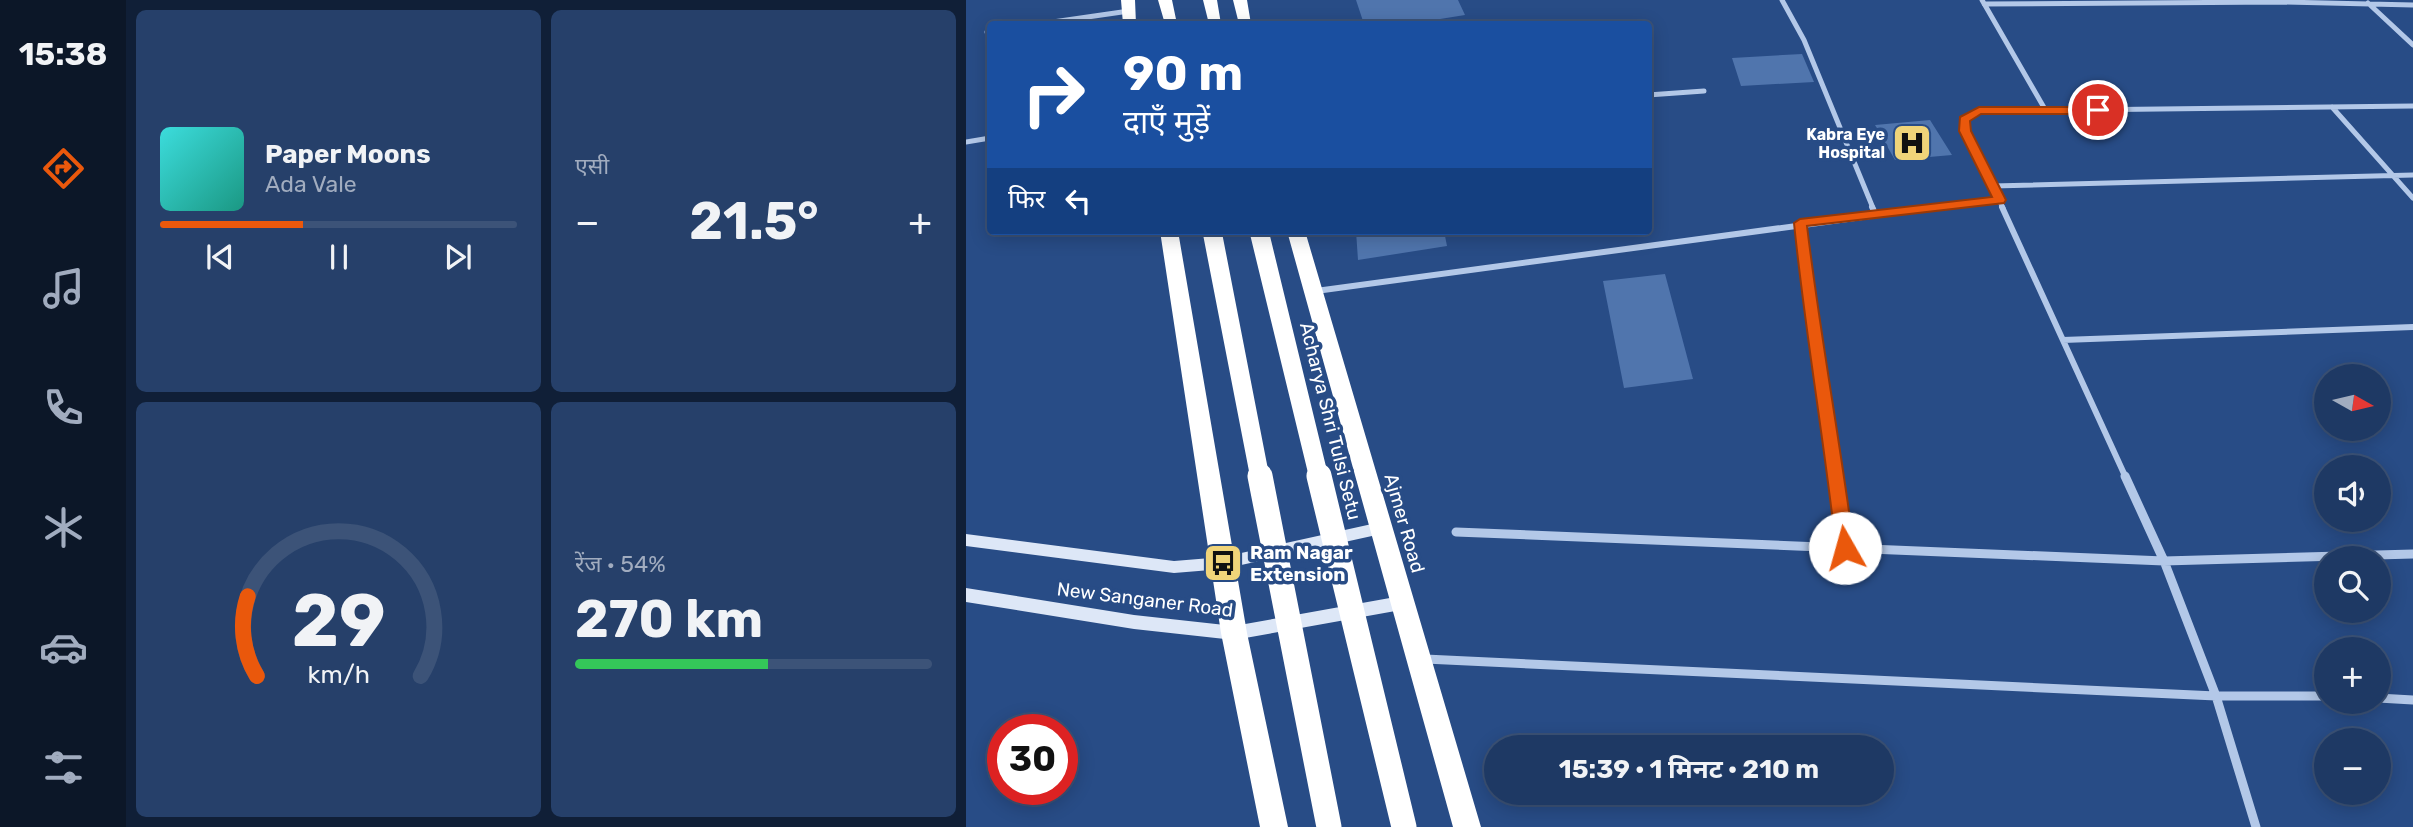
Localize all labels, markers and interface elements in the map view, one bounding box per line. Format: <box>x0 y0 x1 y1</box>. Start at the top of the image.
text: 15:38 <box>19 35 107 73</box>
text: 90 m <box>1123 44 1243 102</box>
icon: right <box>1008 49 1099 140</box>
pin <box>2068 80 2128 140</box>
icon: arrive <box>2079 91 2117 129</box>
text: दाएँ मुड़ें <box>1123 103 1210 141</box>
hospital icon: Kabra Eye Hospital <box>1891 122 1933 164</box>
place label: Kabra Eye Hospital <box>1806 125 1885 162</box>
text: Paper Moons <box>265 139 431 170</box>
icon: directions <box>39 144 88 193</box>
text: एसी <box>575 152 609 180</box>
text: Ada Vale <box>265 170 357 198</box>
icon: left <box>1059 182 1097 220</box>
text: फिर <box>1008 184 1045 215</box>
text: 21.5° <box>689 190 819 252</box>
text: − <box>575 199 600 245</box>
text: + <box>908 199 932 245</box>
icon: previous <box>201 238 239 276</box>
icon: pause <box>320 238 358 276</box>
icon: next <box>439 238 477 276</box>
icon: music <box>39 264 88 313</box>
street label: Acharya Shri Tulsi Setu <box>1295 320 1366 522</box>
north arrow <box>2314 364 2390 441</box>
map controls <box>2314 364 2391 805</box>
icon: phone <box>39 383 88 432</box>
button: sound <box>2314 455 2391 532</box>
street label: Ajmer Road <box>1379 471 1430 575</box>
icon: climate <box>39 503 88 552</box>
position arrow <box>1808 511 1882 585</box>
place label: Ram Nagar Extension <box>1250 541 1353 586</box>
bus stop icon: Ram Nagar Extension <box>1202 542 1244 584</box>
button: search <box>2314 546 2391 623</box>
text: रेंज · 54% <box>575 550 666 578</box>
street label: New Sanganer Road <box>1056 577 1234 622</box>
text: 29 <box>292 578 385 664</box>
text: 270 km <box>575 588 763 650</box>
icon: car <box>39 623 88 672</box>
button: + <box>2314 637 2391 714</box>
text: km/h <box>307 659 370 688</box>
speed limit sign: 30 <box>987 714 1078 805</box>
button: − <box>2314 728 2391 805</box>
icon: filters <box>39 743 88 792</box>
text: 15:39 · 1 मिनट · 210 m <box>1559 754 1819 785</box>

